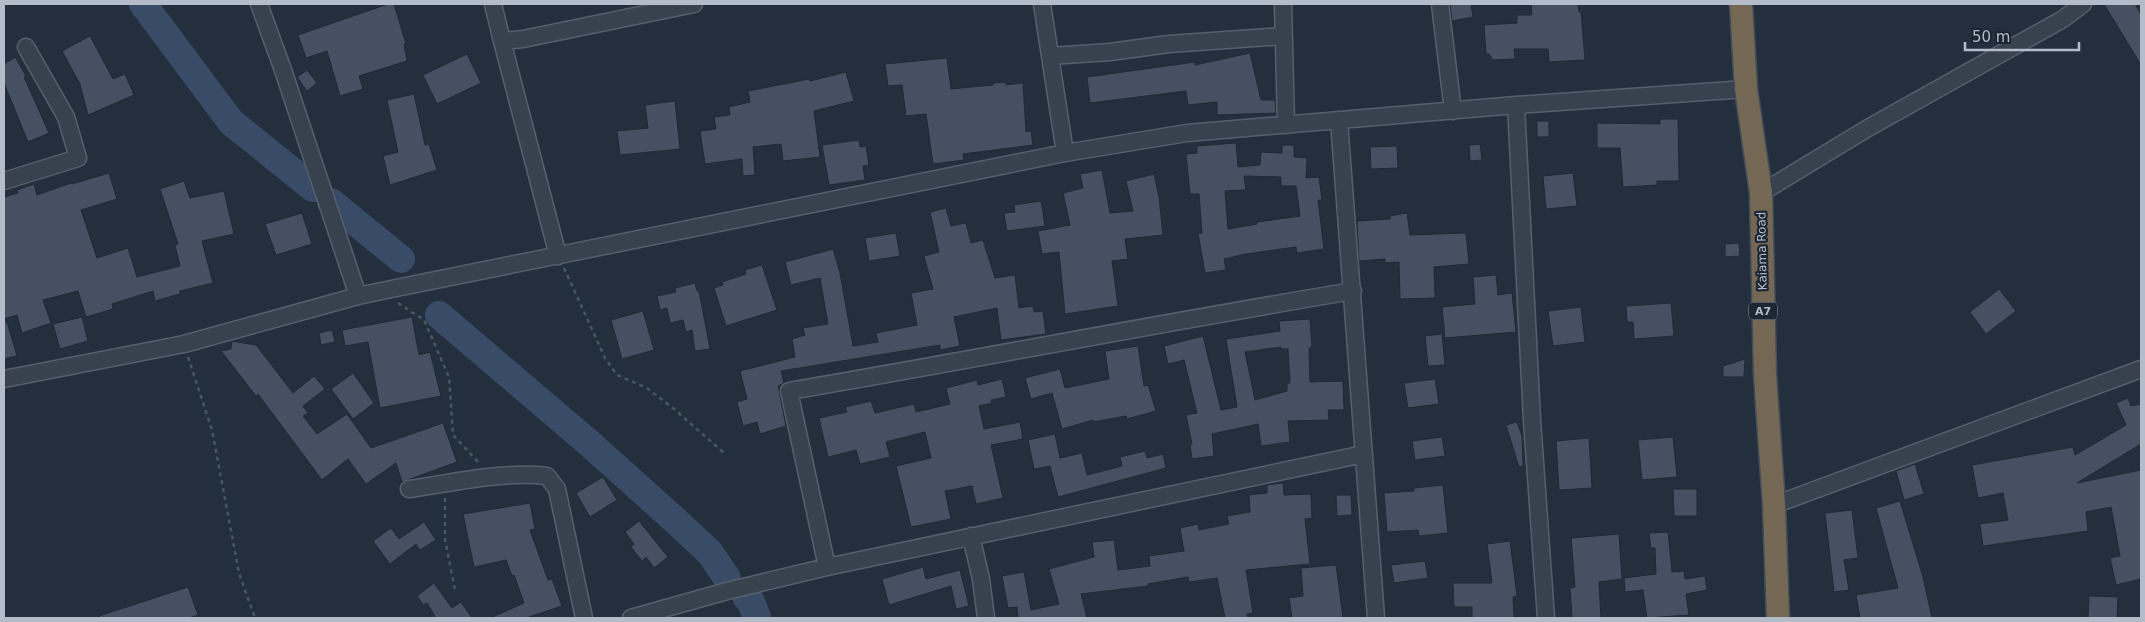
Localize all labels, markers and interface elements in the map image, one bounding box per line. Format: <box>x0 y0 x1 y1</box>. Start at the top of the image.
scale bar <box>1965 20 2079 52</box>
text: 50 m <box>1972 28 2010 46</box>
street label: Kaiama Road <box>1754 212 1770 290</box>
road number: A7 <box>1749 302 1777 320</box>

